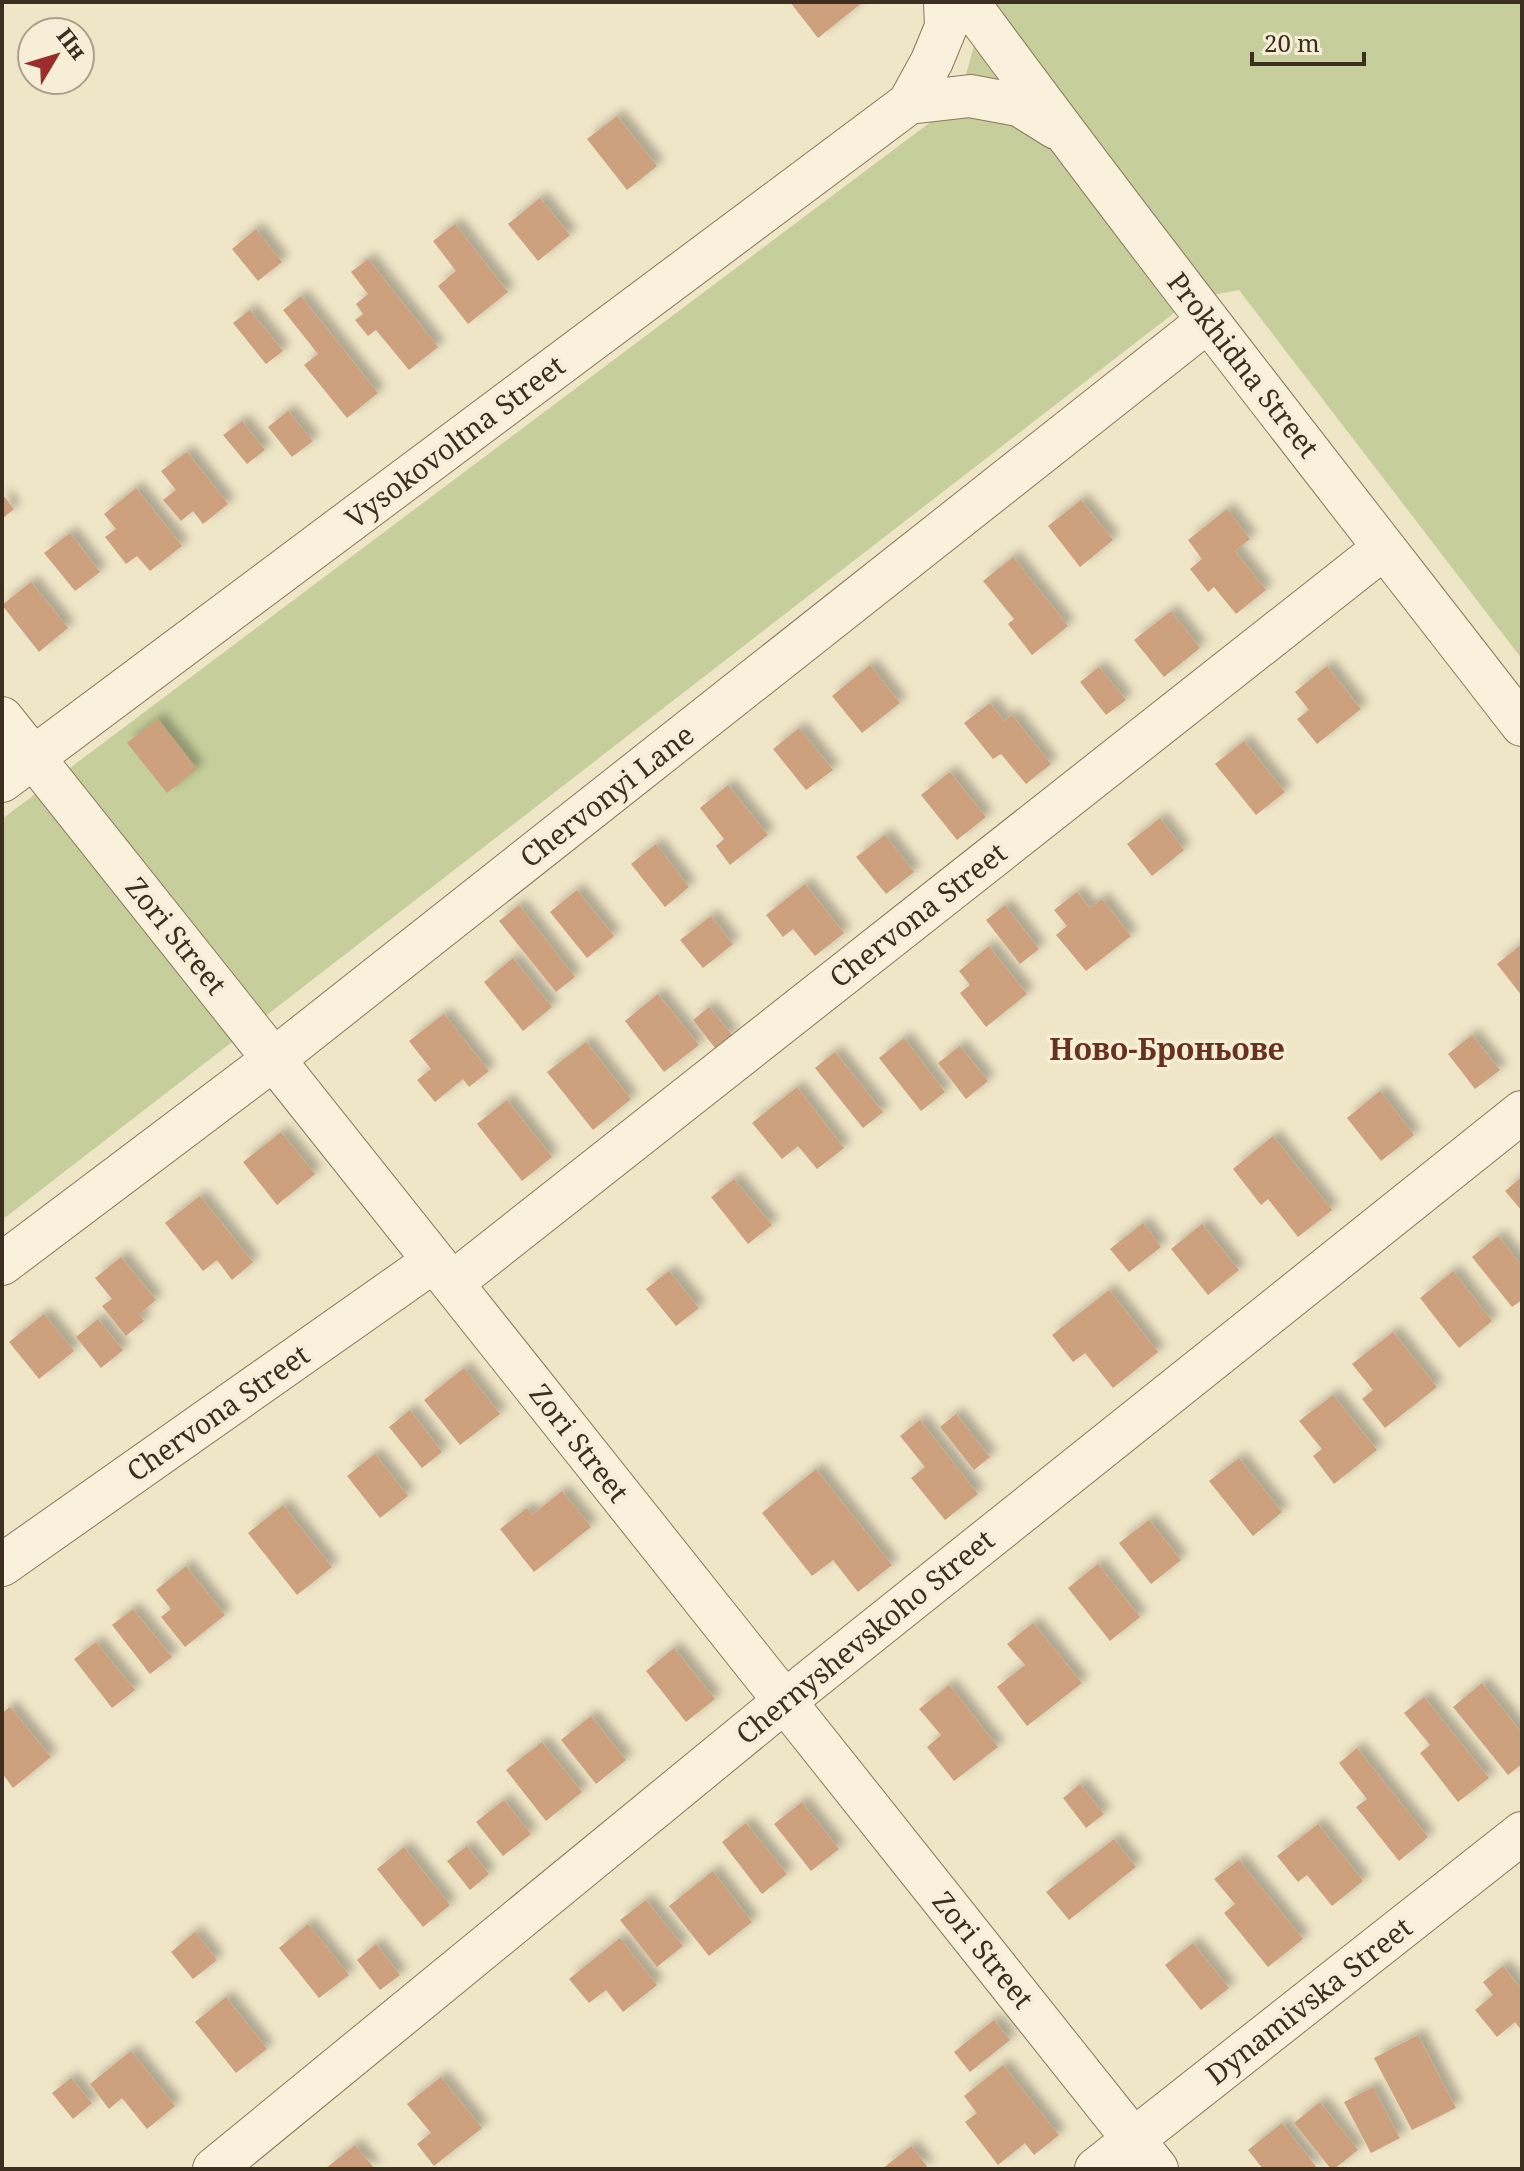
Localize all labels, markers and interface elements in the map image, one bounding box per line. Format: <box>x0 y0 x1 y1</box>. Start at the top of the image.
north arrow <box>16 16 96 96</box>
scale bar <box>1252 16 1364 66</box>
text: Пн <box>51 21 94 65</box>
text: 20 m <box>1264 26 1320 59</box>
street label: Prokhidna Street <box>1159 264 1328 465</box>
street label: Vysokovoltna Street <box>337 346 572 536</box>
street label: Chervonyi Lane <box>511 715 701 875</box>
street label: Chervona Street <box>821 833 1014 995</box>
street label: Zori Street <box>118 869 236 1002</box>
district label: Ново-Броньове <box>1049 1028 1285 1069</box>
street label: Chervona Street <box>119 1335 316 1489</box>
street label: Zori Street <box>522 1375 638 1509</box>
street label: Chernyshevskoho Street <box>727 1520 1002 1752</box>
street label: Zori Street <box>925 1883 1043 2016</box>
street label: Dynamivska Street <box>1197 1908 1419 2093</box>

